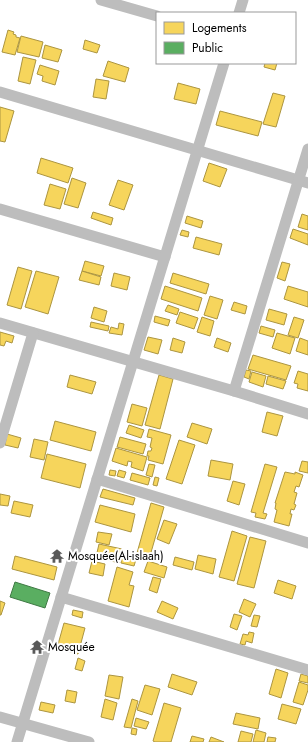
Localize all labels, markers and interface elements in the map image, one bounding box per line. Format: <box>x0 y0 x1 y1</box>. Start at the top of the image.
legend <box>156 12 296 64</box>
text: Logements <box>192 19 247 37</box>
text: Public <box>192 39 223 57</box>
place label: Mosquée(Al-islaah) <box>68 547 164 565</box>
temple icon: Mosquée(Al-islaah) <box>49 548 65 564</box>
place label: Mosquée <box>48 638 95 656</box>
temple icon: Mosquée <box>29 639 45 655</box>

